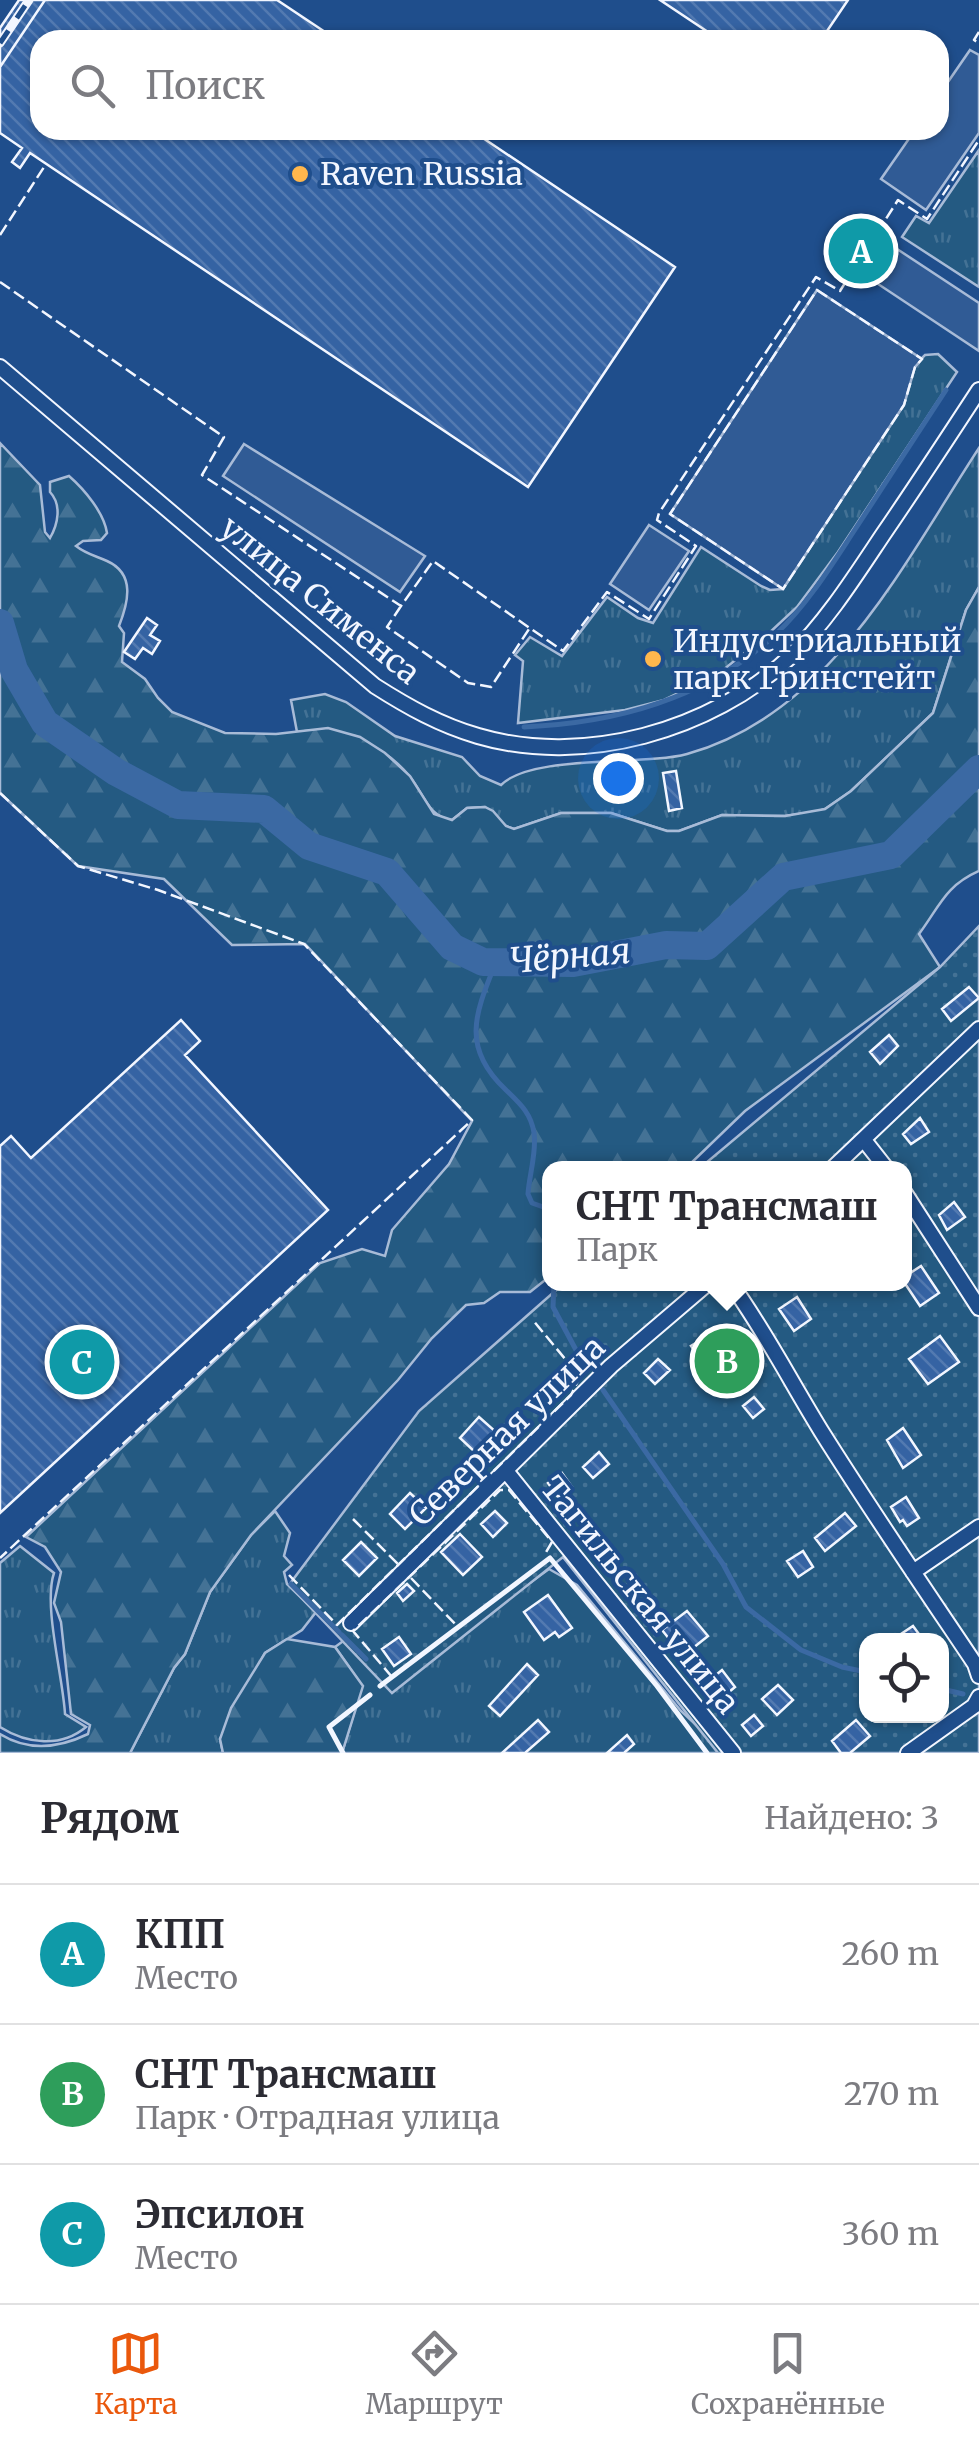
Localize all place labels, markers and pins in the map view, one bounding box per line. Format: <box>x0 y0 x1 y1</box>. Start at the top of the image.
place label: Raven Russia <box>320 154 523 194</box>
marker: Raven Russia <box>289 163 311 185</box>
pin: A <box>828 214 894 288</box>
place label: Индустриальный парк Гринстейт <box>673 621 962 698</box>
marker: Индустриальный парк Гринстейт <box>642 648 664 670</box>
pin: C <box>49 1324 114 1400</box>
pin: B <box>694 1324 760 1398</box>

